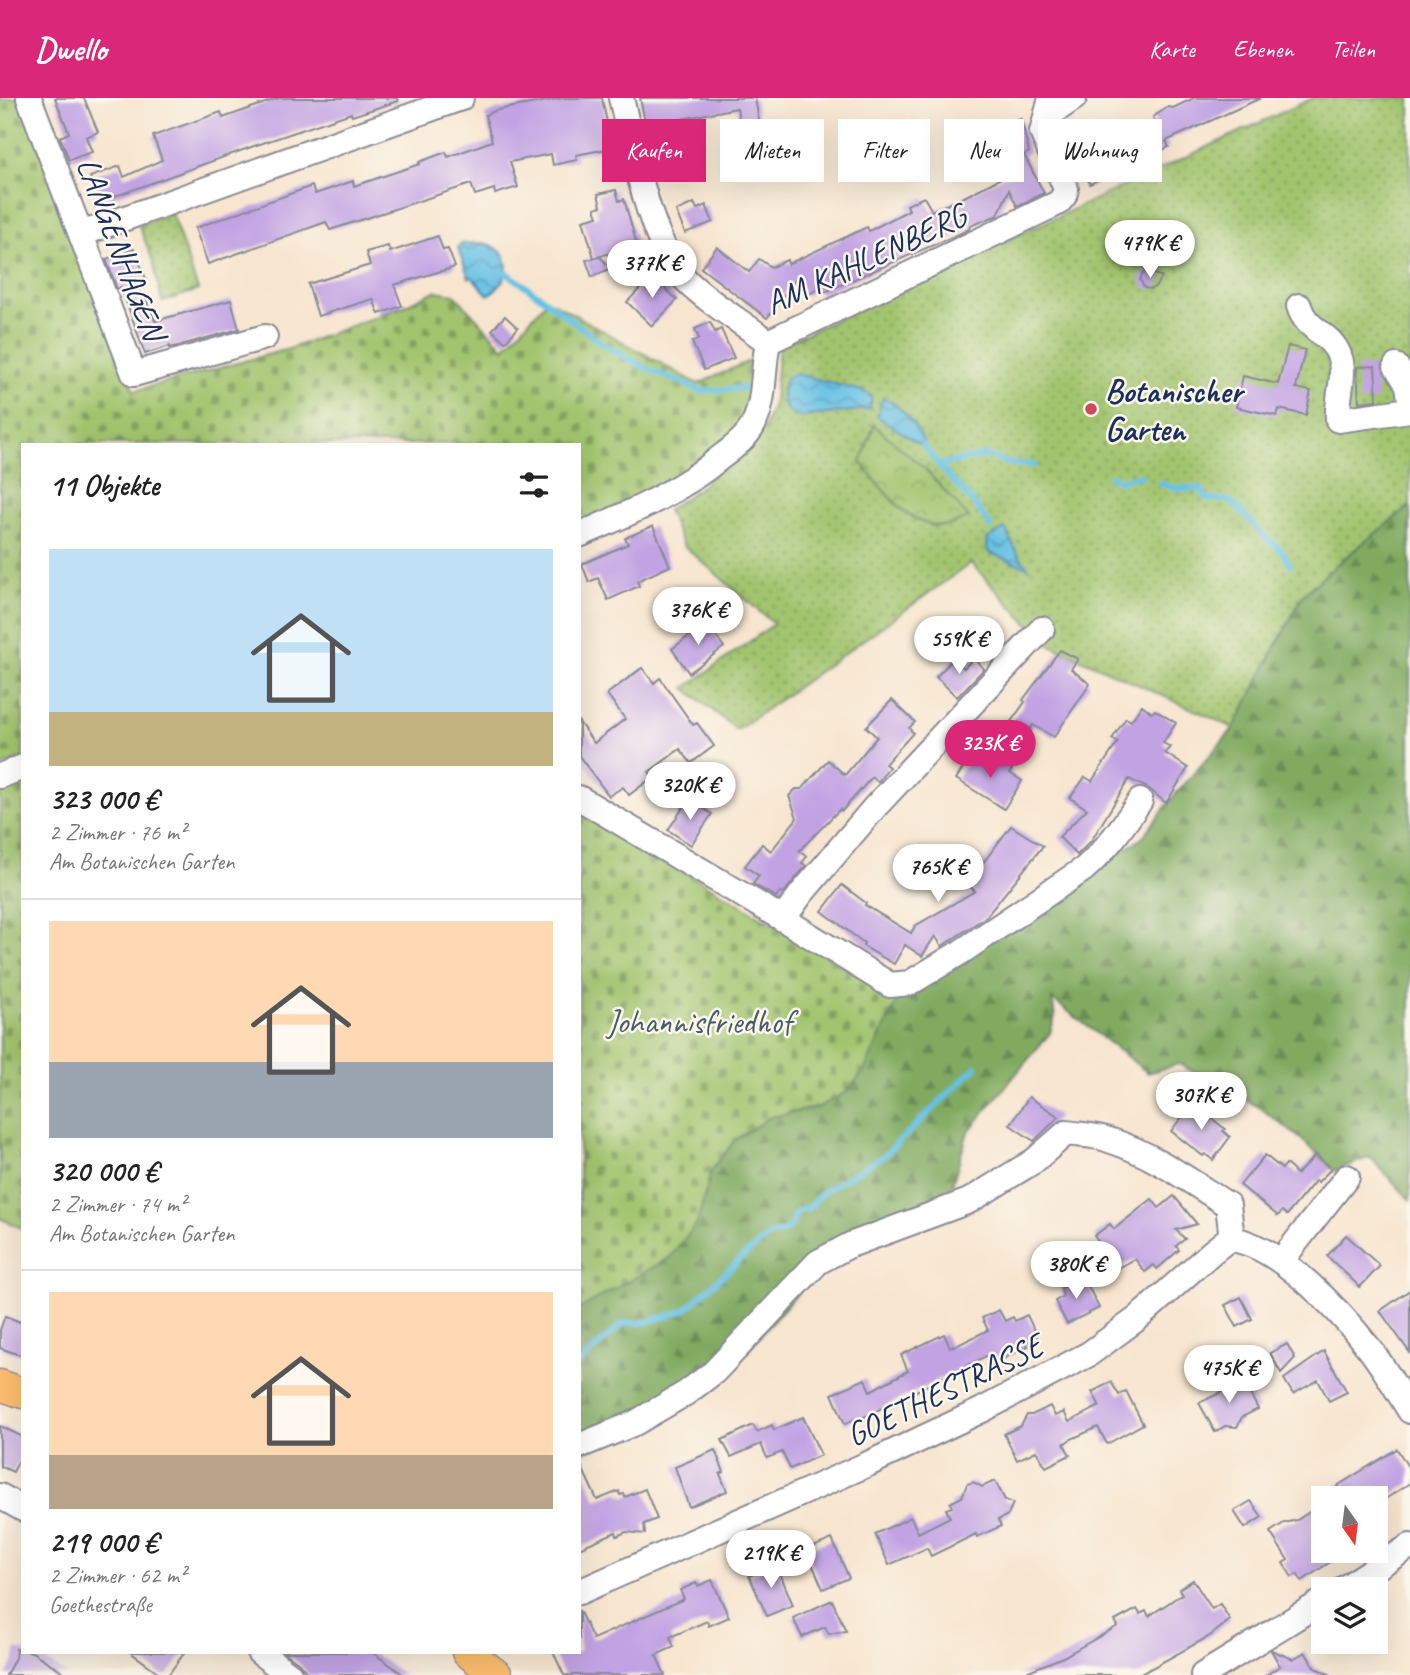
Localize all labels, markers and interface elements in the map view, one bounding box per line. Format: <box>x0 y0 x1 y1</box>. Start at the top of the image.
text: Dwello <box>35 28 107 70</box>
text: Karte <box>1149 34 1195 64</box>
text: Ebenen <box>1233 34 1293 64</box>
text: Teilen <box>1331 34 1375 64</box>
chip: Kaufen <box>602 119 706 182</box>
chip: Mieten <box>720 119 824 182</box>
chip: Filter <box>838 119 930 182</box>
chip: Neu <box>944 119 1024 182</box>
chip: Wohnung <box>1038 119 1162 182</box>
street label: LANGENHAGEN <box>67 151 177 350</box>
street label: AM KAHLENBERG <box>758 193 976 324</box>
pin: 479K € <box>1093 220 1207 280</box>
text: 479K € <box>1121 228 1179 257</box>
pin: 377K € <box>595 240 709 300</box>
text: 377K € <box>623 248 681 277</box>
place label: Botanischer Garten <box>1105 370 1245 450</box>
marker: Botanischer Garten <box>1083 401 1099 417</box>
text: 11 Objekte <box>49 466 159 504</box>
icon: filters <box>515 466 553 504</box>
pin: 376K € <box>641 588 755 647</box>
icon: home <box>238 595 364 721</box>
text: 376K € <box>668 595 728 624</box>
pin: 559K € <box>902 616 1016 676</box>
text: 559K € <box>930 624 988 653</box>
pin: 323K € <box>933 720 1047 780</box>
text: 323K € <box>961 728 1019 757</box>
pin: 320K € <box>633 762 747 822</box>
text: 320K € <box>661 770 719 799</box>
text: 323 000 € <box>49 780 158 818</box>
text: 2 Zimmer · 76 m² <box>49 818 186 847</box>
pin: 765K € <box>881 844 995 904</box>
text: Am Botanischen Garten <box>49 847 234 876</box>
text: 765K € <box>909 852 967 881</box>
icon: home <box>238 967 364 1093</box>
park label: Johannisfriedhof <box>605 1001 799 1043</box>
pin: 307K € <box>1144 1072 1258 1132</box>
text: 307K € <box>1172 1080 1230 1109</box>
text: 320 000 € <box>49 1152 158 1190</box>
text: 2 Zimmer · 74 m² <box>49 1190 186 1219</box>
text: Am Botanischen Garten <box>49 1219 234 1248</box>
pin: 380K € <box>1019 1242 1133 1301</box>
text: 380K € <box>1047 1249 1105 1278</box>
street label: GOETHESTRASSE <box>839 1322 1053 1456</box>
icon: home <box>238 1338 364 1464</box>
pin: 475K € <box>1172 1346 1286 1405</box>
text: 475K € <box>1200 1353 1258 1382</box>
north arrow <box>1311 1486 1388 1563</box>
map controls <box>1311 1486 1388 1654</box>
text: 219 000 € <box>49 1523 158 1561</box>
pin: 219K € <box>714 1530 828 1590</box>
text: 219K € <box>742 1538 800 1567</box>
text: 2 Zimmer · 62 m² <box>49 1561 186 1590</box>
button: layers <box>1311 1577 1388 1654</box>
text: Goethestraße <box>49 1590 152 1619</box>

